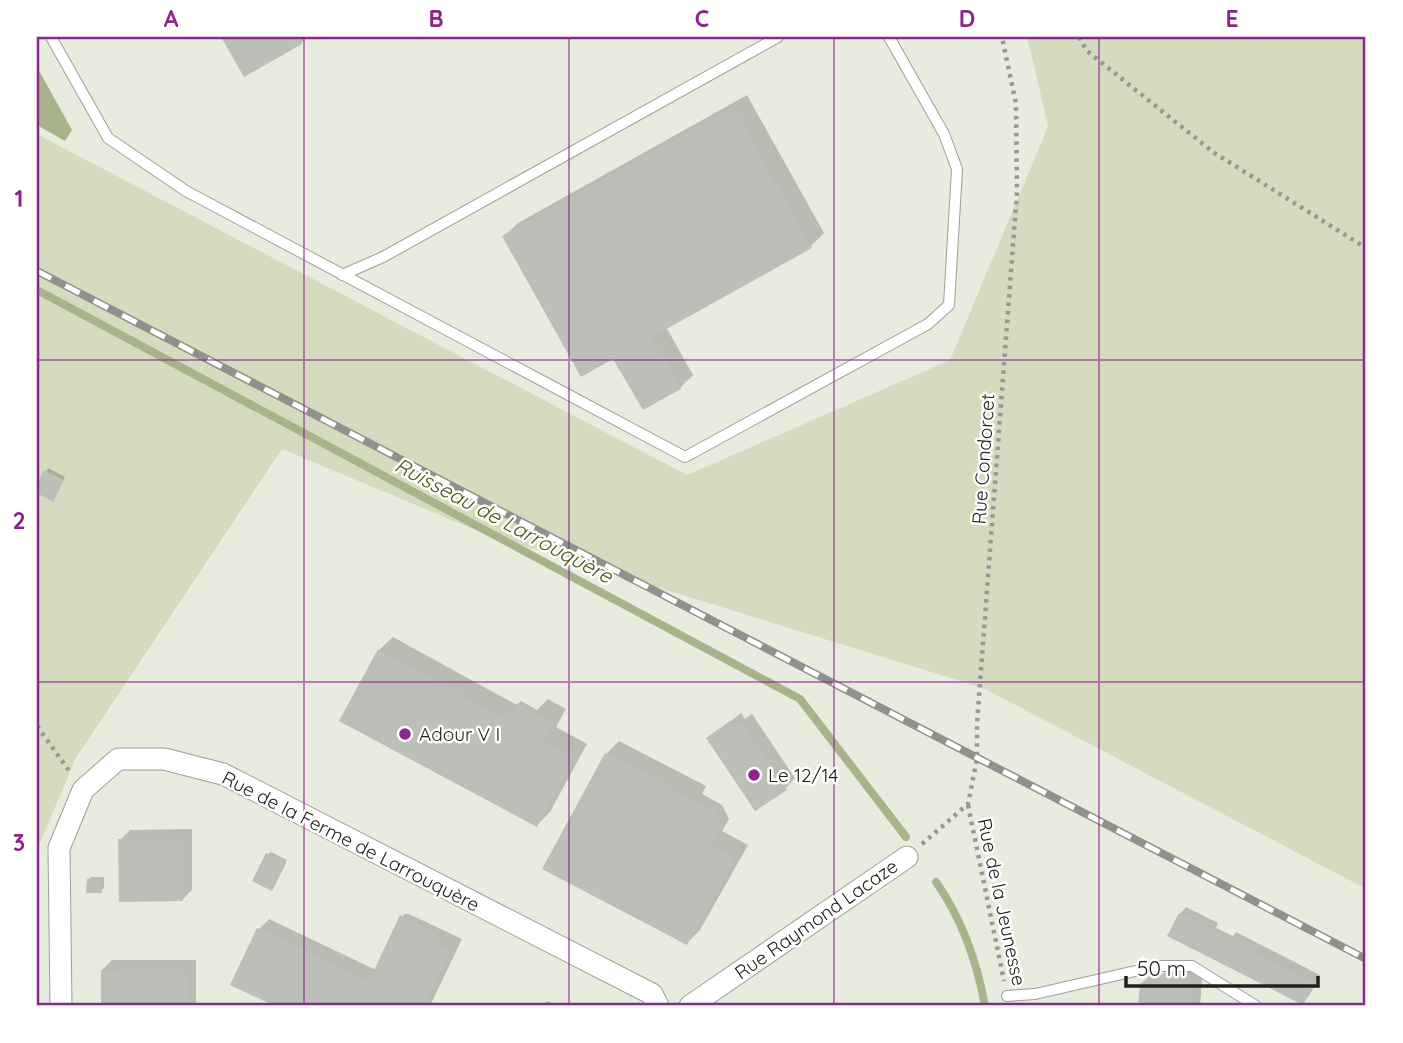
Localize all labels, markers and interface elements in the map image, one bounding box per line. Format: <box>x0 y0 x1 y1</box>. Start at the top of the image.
text: A <box>164 4 179 33</box>
text: B <box>428 4 444 33</box>
text: C <box>695 4 709 33</box>
text: D <box>959 4 975 33</box>
text: E <box>1225 4 1239 33</box>
text: 1 <box>15 184 23 213</box>
street label: Rue Condorcet <box>966 393 1000 525</box>
water label: Ruisseau de Larrouquère <box>391 452 618 589</box>
text: 2 <box>12 506 26 535</box>
place label: Adour V I <box>419 722 500 746</box>
marker: Adour V I <box>397 726 413 742</box>
place label: Le 12/14 <box>768 763 838 787</box>
street label: Rue de la Ferme de Larrouquère <box>218 765 484 917</box>
marker: Le 12/14 <box>746 767 762 783</box>
street label: Rue de la Jeunesse <box>973 816 1031 988</box>
text: 3 <box>13 828 25 857</box>
street label: Rue Raymond Lacaze <box>730 854 902 984</box>
scale bar <box>1126 945 1319 989</box>
text: 50 m <box>1137 955 1186 981</box>

